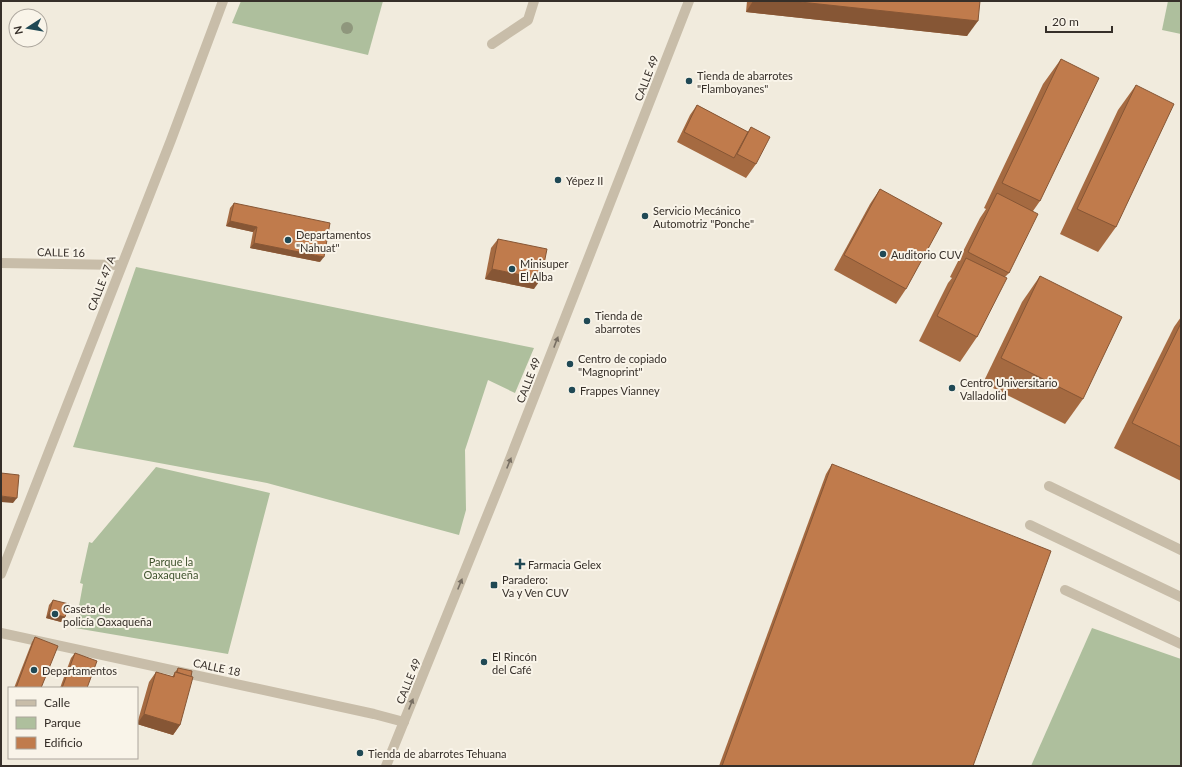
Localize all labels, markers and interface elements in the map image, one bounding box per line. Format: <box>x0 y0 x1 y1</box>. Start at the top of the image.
north arrow <box>8 8 48 48</box>
scale bar <box>1046 8 1112 34</box>
text: 20 m <box>1052 14 1079 29</box>
text: N <box>10 25 25 36</box>
street label: CALLE 49 <box>631 53 661 103</box>
place label: Tienda de abarrotes "Flamboyanes" <box>697 69 793 95</box>
marker: Tienda de abarrotes "Flamboyanes" <box>684 76 694 86</box>
place label: Yépez II <box>566 174 603 187</box>
marker: Yépez II <box>553 175 563 185</box>
place label: Servicio Mecánico Automotriz "Ponche" <box>653 204 754 230</box>
marker: Servicio Mecánico Automotriz "Ponche" <box>640 211 650 221</box>
place label: Departamentos "Nahuat" <box>296 228 371 254</box>
marker: Departamentos "Nahuat" <box>283 235 293 245</box>
street label: CALLE 16 <box>37 245 85 259</box>
place label: Auditorio CUV <box>891 248 963 261</box>
marker: Auditorio CUV <box>878 249 888 259</box>
street label: CALLE 47 A <box>85 253 118 312</box>
place label: Minisuper El Alba <box>520 257 568 283</box>
marker: Minisuper El Alba <box>507 264 517 274</box>
place label: Tienda de abarrotes <box>595 309 643 335</box>
marker: Tienda de abarrotes <box>582 316 592 326</box>
one-way arrow <box>553 335 559 347</box>
place label: Centro de copiado "Magnoprint" <box>578 352 667 378</box>
street label: CALLE 49 <box>513 355 543 405</box>
marker: Centro de copiado "Magnoprint" <box>565 359 575 369</box>
place label: Centro Universitario Valladolid <box>960 376 1058 402</box>
marker: Centro Universitario Valladolid <box>947 383 957 393</box>
place label: Frappes Vianney <box>580 384 660 397</box>
marker: Frappes Vianney <box>567 385 577 395</box>
one-way arrow <box>506 456 512 468</box>
park label: Parque la Oaxaqueña <box>144 555 198 581</box>
place label: Farmacia Gelex <box>528 558 602 571</box>
marker: Farmacia Gelex <box>515 559 525 569</box>
place label: Paradero: Va y Ven CUV <box>502 573 569 599</box>
one-way arrow <box>457 578 463 589</box>
marker: Paradero: Va y Ven CUV <box>489 580 499 590</box>
place label: Caseta de policía Oaxaqueña <box>63 602 152 628</box>
marker: Caseta de policía Oaxaqueña <box>50 609 60 619</box>
place label: El Rincón del Café <box>492 650 537 676</box>
street label: CALLE 18 <box>192 656 242 678</box>
street label: CALLE 49 <box>393 656 423 706</box>
marker: El Rincón del Café <box>479 657 489 667</box>
place label: Departamentos <box>42 664 117 677</box>
marker: Departamentos <box>29 665 39 675</box>
legend <box>8 687 138 759</box>
text: Calle <box>44 695 70 710</box>
one-way arrow <box>409 698 415 710</box>
text: Parque <box>44 715 81 730</box>
text: Edificio <box>44 735 83 750</box>
place label: Tienda de abarrotes Tehuana <box>368 747 507 760</box>
marker: Tienda de abarrotes Tehuana <box>355 748 365 758</box>

